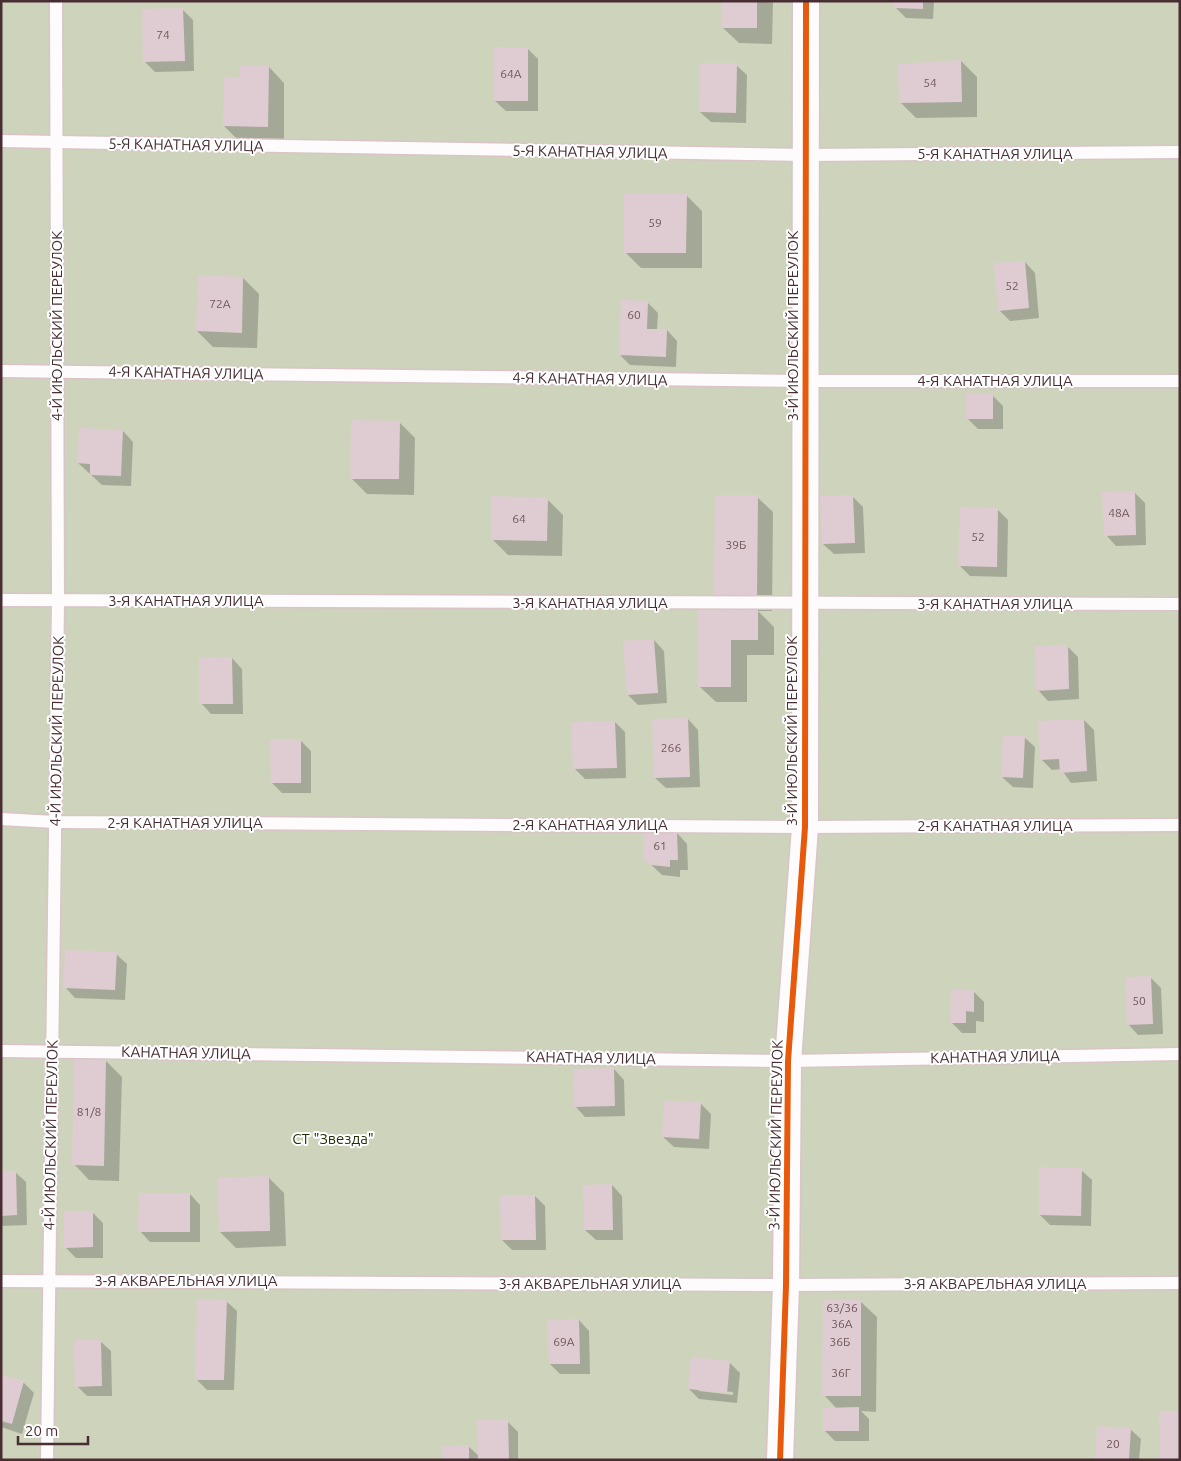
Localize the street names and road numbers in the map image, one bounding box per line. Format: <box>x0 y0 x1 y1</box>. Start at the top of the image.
street label: 5-Я КАНАТНАЯ УЛИЦА <box>108 135 264 154</box>
street label: 5-Я КАНАТНАЯ УЛИЦА <box>512 142 668 161</box>
street label: 5-Я КАНАТНАЯ УЛИЦА <box>917 145 1073 162</box>
street label: 4-Й ИЮЛЬСКИЙ ПЕРЕУЛОК <box>48 231 65 421</box>
street label: 3-Й ИЮЛЬСКИЙ ПЕРЕУЛОК <box>784 231 801 421</box>
street label: 4-Я КАНАТНАЯ УЛИЦА <box>108 363 264 382</box>
street label: 4-Я КАНАТНАЯ УЛИЦА <box>512 369 668 388</box>
street label: 4-Я КАНАТНАЯ УЛИЦА <box>917 372 1073 389</box>
street label: 3-Я КАНАТНАЯ УЛИЦА <box>108 592 264 609</box>
street label: 3-Я КАНАТНАЯ УЛИЦА <box>512 594 668 611</box>
street label: 3-Я КАНАТНАЯ УЛИЦА <box>917 595 1073 612</box>
street label: 4-Й ИЮЛЬСКИЙ ПЕРЕУЛОК <box>46 636 67 826</box>
street label: 3-Й ИЮЛЬСКИЙ ПЕРЕУЛОК <box>783 636 800 826</box>
street label: 2-Я КАНАТНАЯ УЛИЦА <box>107 814 263 831</box>
street label: 2-Я КАНАТНАЯ УЛИЦА <box>512 816 668 833</box>
street label: 2-Я КАНАТНАЯ УЛИЦА <box>917 817 1073 834</box>
street label: 4-Й ИЮЛЬСКИЙ ПЕРЕУЛОК <box>40 1040 61 1230</box>
street label: 3-Й ИЮЛЬСКИЙ ПЕРЕУЛОК <box>765 1040 786 1230</box>
street label: КАНАТНАЯ УЛИЦА <box>121 1043 251 1062</box>
street label: КАНАТНАЯ УЛИЦА <box>930 1047 1060 1066</box>
street label: КАНАТНАЯ УЛИЦА <box>526 1048 656 1067</box>
street label: 3-Я АКВАРЕЛЬНАЯ УЛИЦА <box>94 1272 278 1289</box>
street label: 3-Я АКВАРЕЛЬНАЯ УЛИЦА <box>498 1275 682 1292</box>
street label: 3-Я АКВАРЕЛЬНАЯ УЛИЦА <box>903 1275 1087 1292</box>

